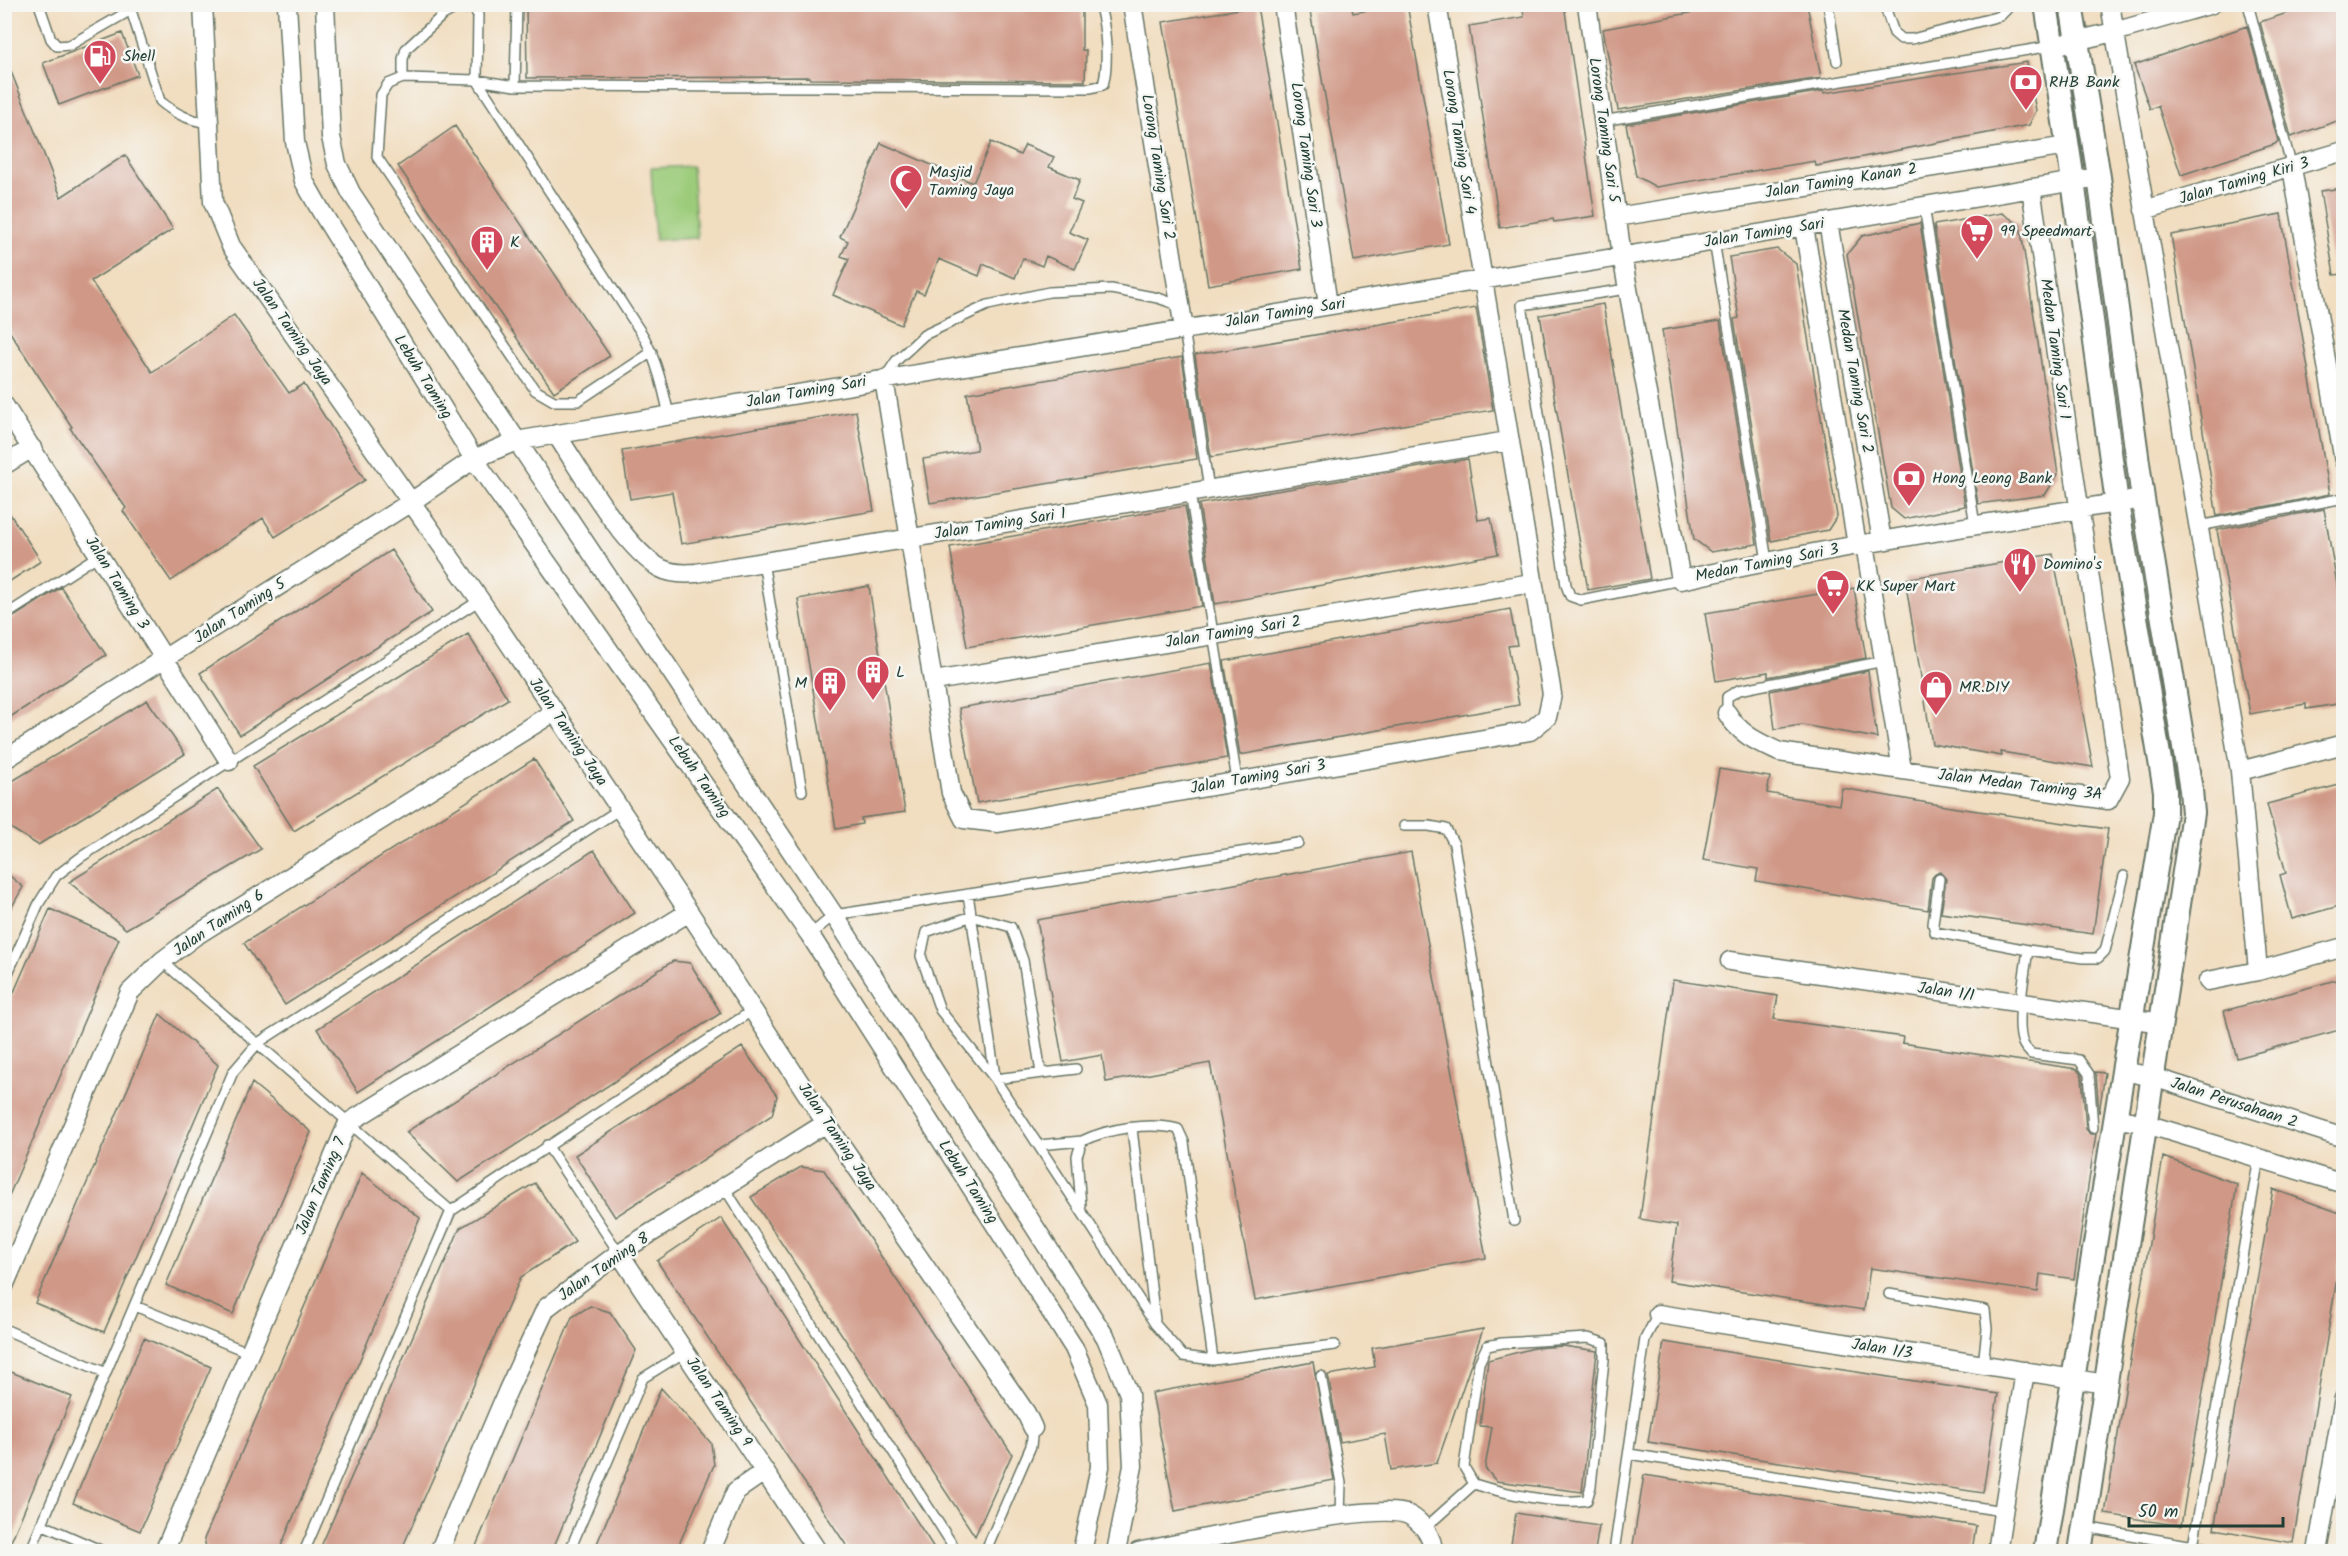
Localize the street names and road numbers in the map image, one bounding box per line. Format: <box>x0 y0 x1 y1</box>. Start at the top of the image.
street label: Lorong Taming Sari 5 <box>1581 56 1627 206</box>
street label: Lorong Taming Sari 4 <box>1435 68 1483 217</box>
street label: Lorong Taming Sari 3 <box>1283 81 1329 229</box>
street label: Lorong Taming Sari 2 <box>1134 92 1182 242</box>
street label: Jalan Taming Kiri 3 <box>2176 150 2312 212</box>
street label: Jalan Taming Kanan 2 <box>1763 157 1919 205</box>
street label: Jalan Taming Sari <box>1702 211 1827 255</box>
street label: Jalan Taming Jaya <box>245 273 339 391</box>
street label: Medan Taming Sari 1 <box>2033 277 2077 421</box>
street label: Jalan Taming Sari <box>1223 291 1348 335</box>
street label: Medan Taming Sari 2 <box>1830 307 1880 455</box>
street label: Lebuh Taming <box>387 330 459 424</box>
street label: Jalan Taming Sari <box>744 369 869 415</box>
street label: Jalan Taming Sari 1 <box>932 501 1068 547</box>
street label: Jalan Taming 3 <box>78 532 156 634</box>
street label: Medan Taming Sari 3 <box>1693 537 1841 589</box>
street label: Jalan Taming 5 <box>189 571 292 650</box>
street label: Jalan Taming Sari 2 <box>1163 609 1303 655</box>
street label: Jalan Taming Jaya <box>522 673 614 791</box>
street label: Lebuh Taming <box>661 731 737 823</box>
street label: Jalan Taming Sari 3 <box>1188 753 1328 801</box>
street label: Jalan Medan Taming 3A <box>1936 762 2104 808</box>
street label: Jalan Taming 6 <box>168 883 270 963</box>
street label: Jalan 1/1 <box>1916 976 1976 1008</box>
street label: Jalan Perusahaan 2 <box>2167 1071 2301 1135</box>
street label: Jalan Taming Jaya <box>791 1078 883 1196</box>
street label: Jalan Taming 7 <box>289 1133 353 1239</box>
street label: Lebuh Taming <box>931 1135 1005 1229</box>
street label: Jalan Taming 8 <box>553 1226 655 1308</box>
street label: Jalan 1/3 <box>1850 1332 1914 1366</box>
street label: Jalan Taming 9 <box>679 1352 759 1452</box>

